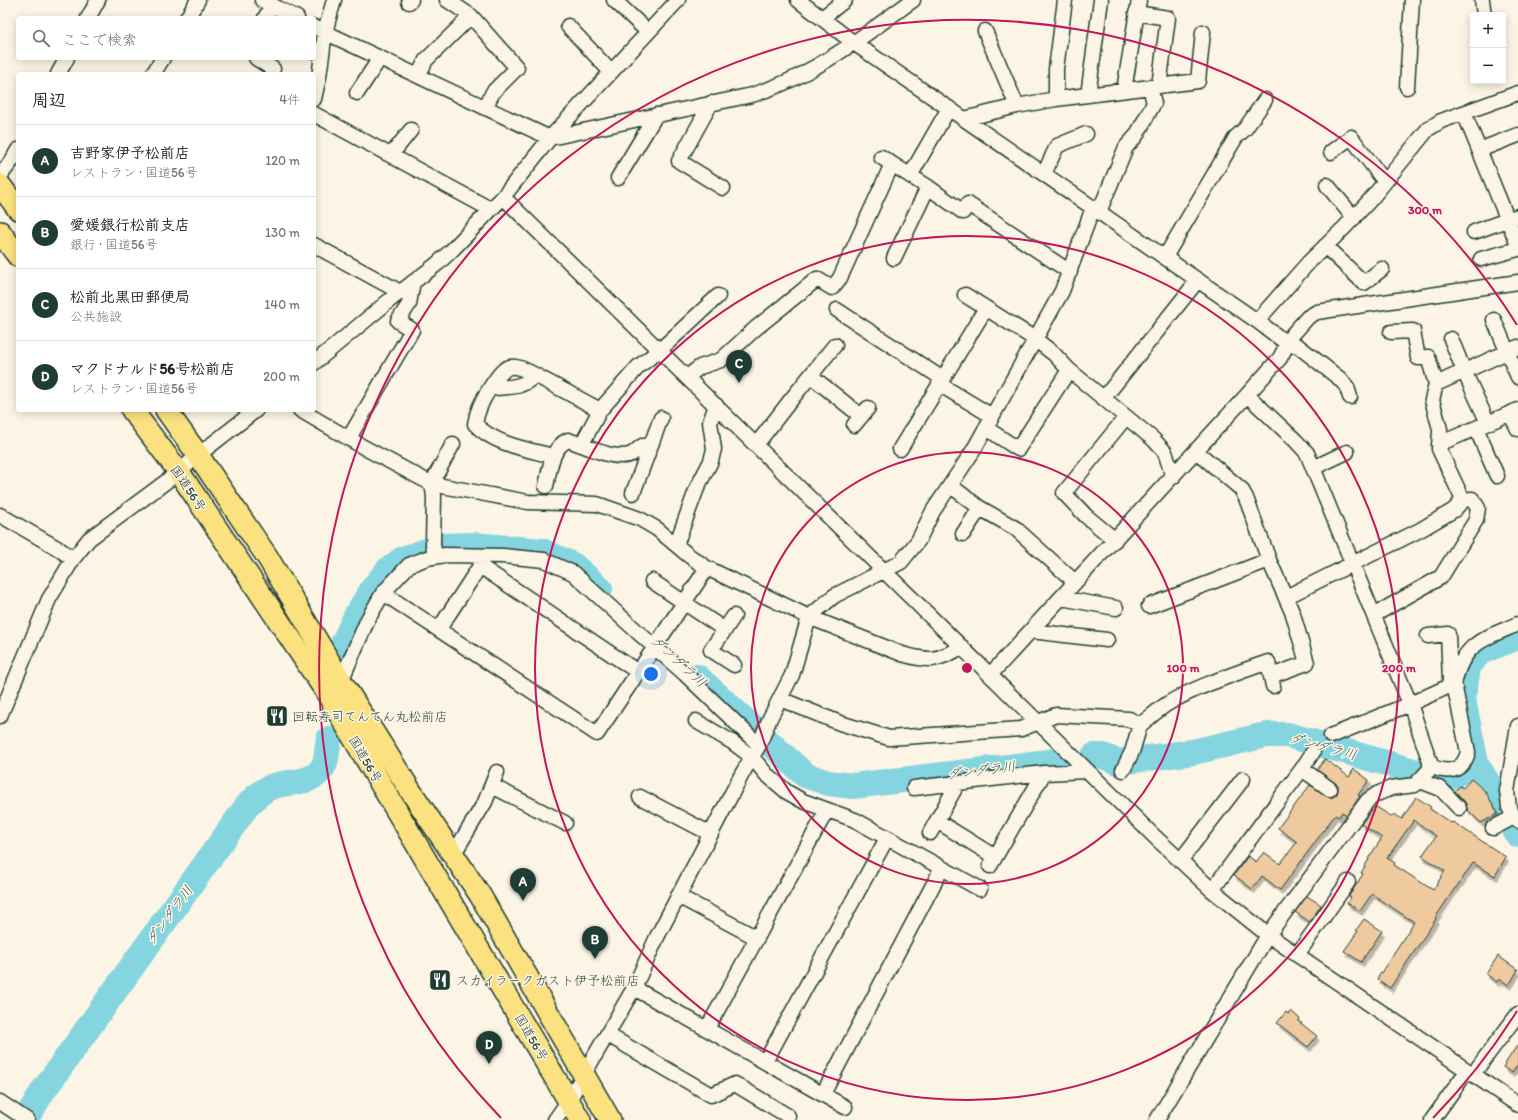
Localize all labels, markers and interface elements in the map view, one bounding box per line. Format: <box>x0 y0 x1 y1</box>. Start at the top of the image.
map controls <box>1470 12 1506 84</box>
button: + <box>1470 12 1506 48</box>
search box <box>16 16 316 60</box>
icon: search <box>30 27 52 49</box>
text: ここで検索 <box>62 31 137 49</box>
button: − <box>1470 48 1506 84</box>
text: 周辺 <box>32 90 66 110</box>
text: 4件 <box>279 92 300 107</box>
text: 吉野家伊予松前店 <box>70 144 190 162</box>
text: A <box>41 153 49 168</box>
text: 120 m <box>265 153 300 168</box>
text: レストラン · 国道56号 <box>70 165 198 180</box>
text: 300 m <box>1408 203 1443 217</box>
text: 愛媛銀行松前支店 <box>70 216 190 234</box>
text: B <box>41 225 49 240</box>
text: 130 m <box>265 225 300 240</box>
text: 銀行 · 国道56号 <box>70 237 158 252</box>
text: 松前北黒田郵便局 <box>70 288 190 306</box>
text: C <box>41 297 49 312</box>
text: 140 m <box>264 297 300 312</box>
text: 公共施設 <box>70 309 122 324</box>
pin: C <box>726 350 752 383</box>
text: マクドナルド56号松前店 <box>70 360 235 378</box>
text: D <box>41 369 49 384</box>
text: 200 m <box>263 369 300 384</box>
text: レストラン · 国道56号 <box>70 381 198 396</box>
street label: 国道56号 <box>168 462 210 514</box>
water label: ダンダラ川 <box>647 632 710 691</box>
centre of rings <box>960 661 974 675</box>
text: 100 m <box>1166 661 1200 675</box>
text: 200 m <box>1382 661 1417 675</box>
your location <box>641 664 661 684</box>
restaurant icon: 回転寿司てんてん丸松前店 <box>264 703 290 729</box>
place label: 回転寿司てんてん丸松前店 <box>292 709 447 724</box>
water label: ダンダラ川 <box>1287 729 1359 764</box>
street label: 国道56号 <box>346 733 386 786</box>
water label: ダンダラ川 <box>946 758 1017 783</box>
pin: A <box>510 868 536 901</box>
water label: ダンダラ川 <box>142 882 197 948</box>
pin: B <box>582 926 608 959</box>
restaurant icon: スカイラークガスト伊予松前店 <box>427 967 453 993</box>
place label: スカイラークガスト伊予松前店 <box>456 973 639 988</box>
street label: 国道56号 <box>512 1011 552 1064</box>
pin: D <box>476 1031 502 1064</box>

